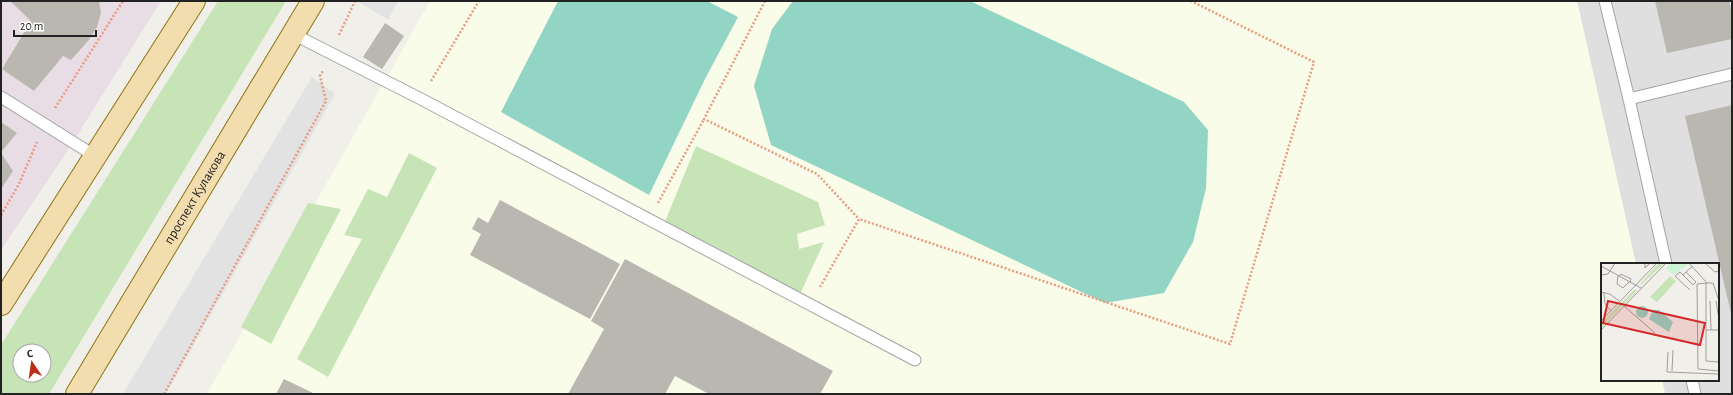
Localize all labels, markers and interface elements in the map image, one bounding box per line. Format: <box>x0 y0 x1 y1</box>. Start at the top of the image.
scale bar <box>14 12 96 38</box>
text: 20 m <box>20 20 43 32</box>
street label: проспект Кулакова <box>162 148 229 247</box>
inset map <box>1601 263 1719 381</box>
north arrow <box>12 343 52 383</box>
text: С <box>26 348 34 360</box>

